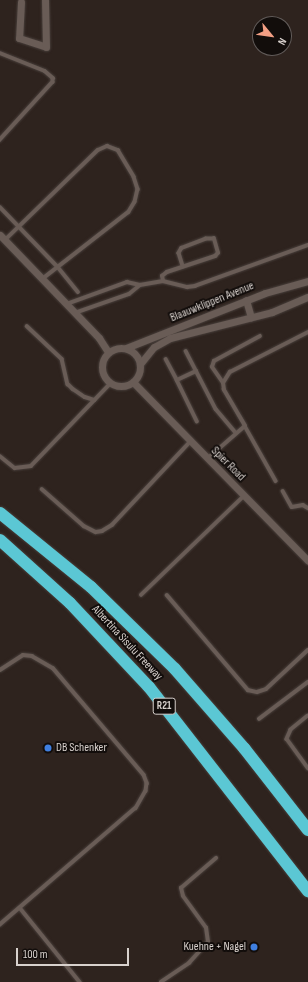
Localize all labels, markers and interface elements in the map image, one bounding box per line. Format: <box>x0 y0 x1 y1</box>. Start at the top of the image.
north arrow <box>252 16 292 56</box>
text: N <box>275 36 289 47</box>
street label: Blaauwklippen Avenue <box>168 279 256 325</box>
street label: Spier Road <box>208 444 248 484</box>
street label: Albertina Sisulu Freeway <box>88 602 166 684</box>
road number: R21 <box>152 697 176 715</box>
place label: DB Schenker <box>56 741 107 755</box>
marker: DB Schenker <box>43 743 53 753</box>
scale bar <box>18 940 131 966</box>
place label: Kuehne + Nagel <box>184 940 246 954</box>
marker: Kuehne + Nagel <box>249 942 259 952</box>
text: 100 m <box>23 947 48 962</box>

